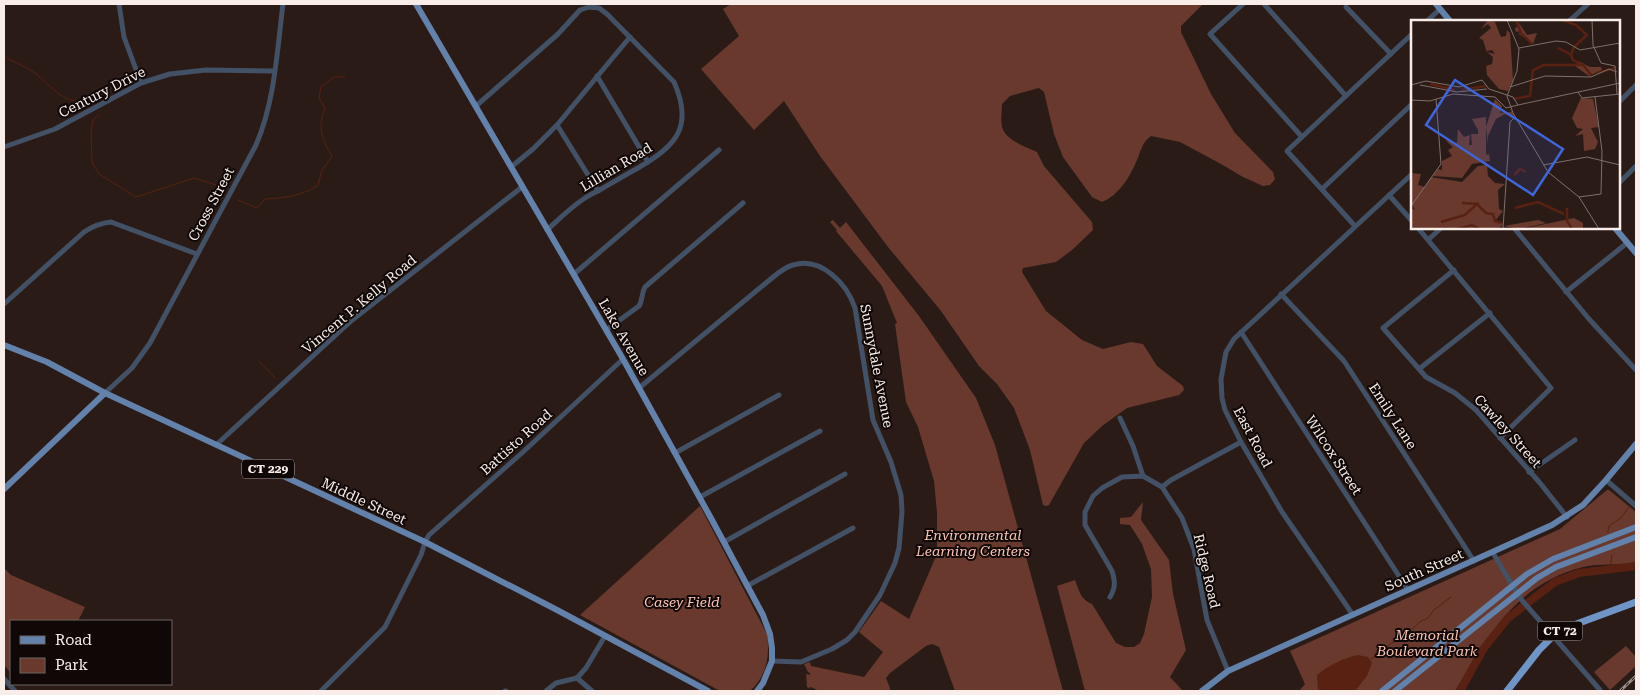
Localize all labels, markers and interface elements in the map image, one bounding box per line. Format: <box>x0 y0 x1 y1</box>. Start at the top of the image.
inset map <box>1411 20 1620 229</box>
street label: Century Drive <box>56 63 148 121</box>
street label: Lillian Road <box>577 139 655 195</box>
street label: Cross Street <box>185 164 237 244</box>
street label: Vincent P. Kelly Road <box>299 252 419 356</box>
street label: Lake Avenue <box>596 296 653 379</box>
street label: Sunnydale Avenue <box>857 303 897 430</box>
street label: Emily Lane <box>1366 380 1420 452</box>
street label: Cawley Street <box>1471 391 1545 471</box>
street label: East Road <box>1230 404 1276 470</box>
street label: Battisto Road <box>477 406 555 478</box>
street label: Wilcox Street <box>1303 413 1365 497</box>
road number: CT 229 <box>242 459 294 478</box>
street label: Middle Street <box>319 474 409 528</box>
park label: Environmental Learning Centers <box>915 527 1030 559</box>
street label: Ridge Road <box>1191 532 1223 610</box>
street label: South Street <box>1382 546 1466 594</box>
park label: Casey Field <box>644 594 720 610</box>
legend <box>10 620 172 685</box>
road number: CT 72 <box>1538 622 1582 640</box>
park label: Memorial Boulevard Park <box>1376 627 1478 659</box>
text: Road <box>55 631 92 649</box>
text: Park <box>55 656 89 674</box>

